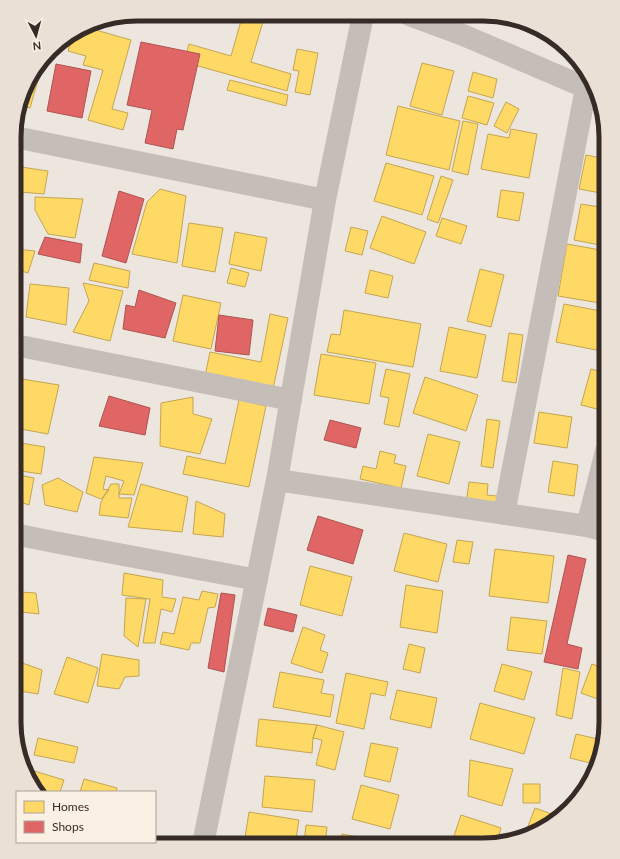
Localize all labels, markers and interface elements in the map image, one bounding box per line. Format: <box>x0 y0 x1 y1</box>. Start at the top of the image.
north arrow <box>16 16 56 56</box>
text: N <box>32 40 42 53</box>
legend <box>16 791 156 843</box>
text: Homes <box>52 799 89 814</box>
text: Shops <box>52 819 84 834</box>

